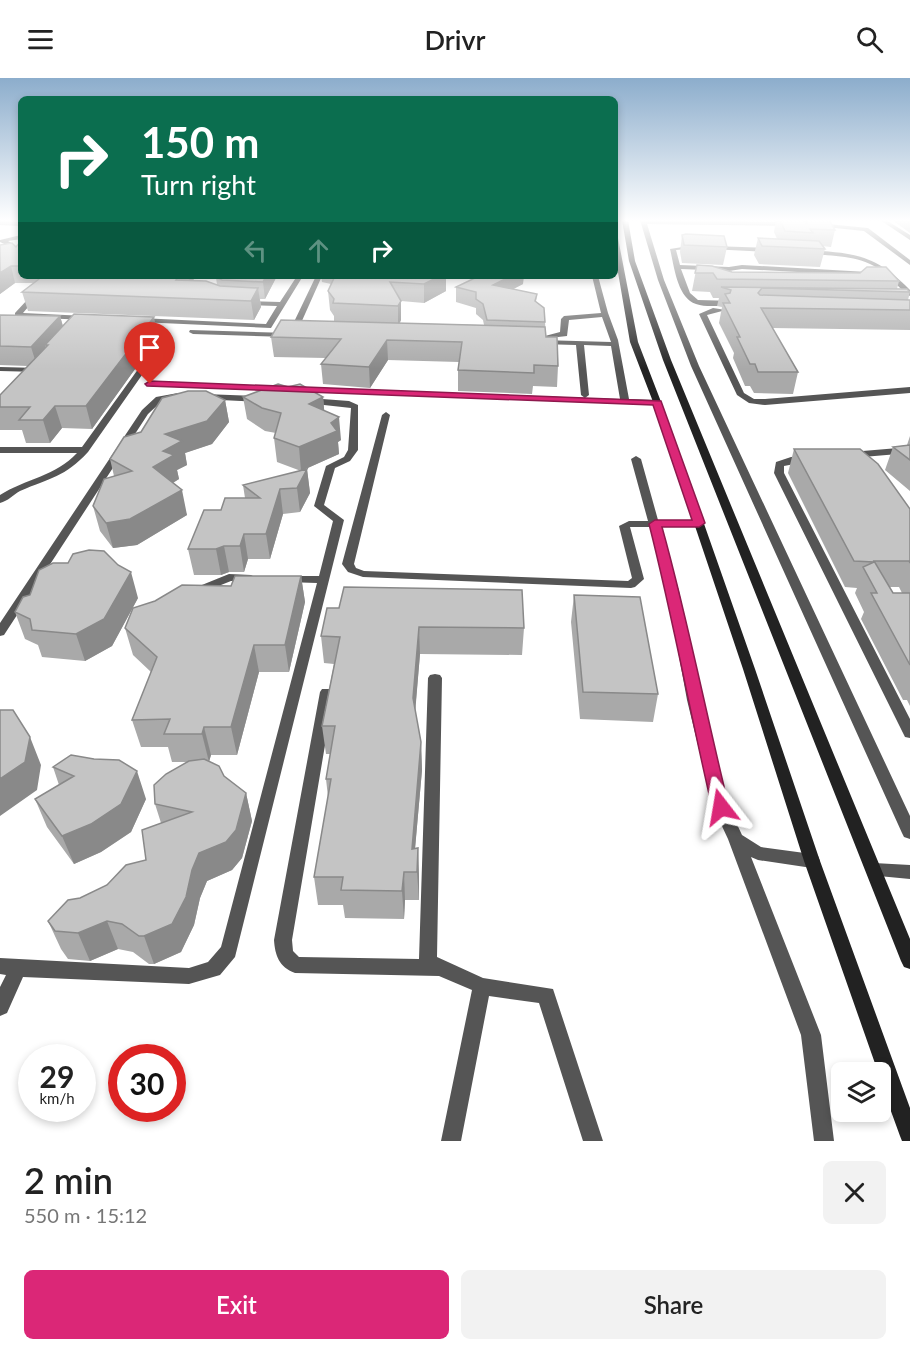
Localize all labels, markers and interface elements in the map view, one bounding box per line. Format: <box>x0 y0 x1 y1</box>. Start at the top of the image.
icon: menu <box>24 23 57 56</box>
text: Drivr <box>425 23 486 56</box>
icon: search <box>853 23 886 56</box>
text: 150 m <box>141 117 259 167</box>
icon: right <box>42 120 120 198</box>
text: Turn right <box>141 168 256 201</box>
icon: left <box>239 234 272 267</box>
icon: ahead <box>302 234 335 267</box>
icon: right <box>365 234 398 267</box>
pin <box>124 322 175 384</box>
icon: arrive <box>133 331 166 364</box>
position arrow <box>689 775 753 839</box>
speed limit sign: 30 <box>108 1044 186 1122</box>
text: 29 <box>40 1058 74 1094</box>
map controls <box>831 1062 891 1122</box>
button: layers <box>831 1062 891 1122</box>
text: km/h <box>39 1089 75 1107</box>
text: 2 min <box>24 1158 113 1202</box>
button: close <box>823 1161 886 1224</box>
text: 550 m · 15:12 <box>24 1203 147 1227</box>
button: Exit <box>24 1270 449 1339</box>
button: Share <box>461 1270 886 1339</box>

